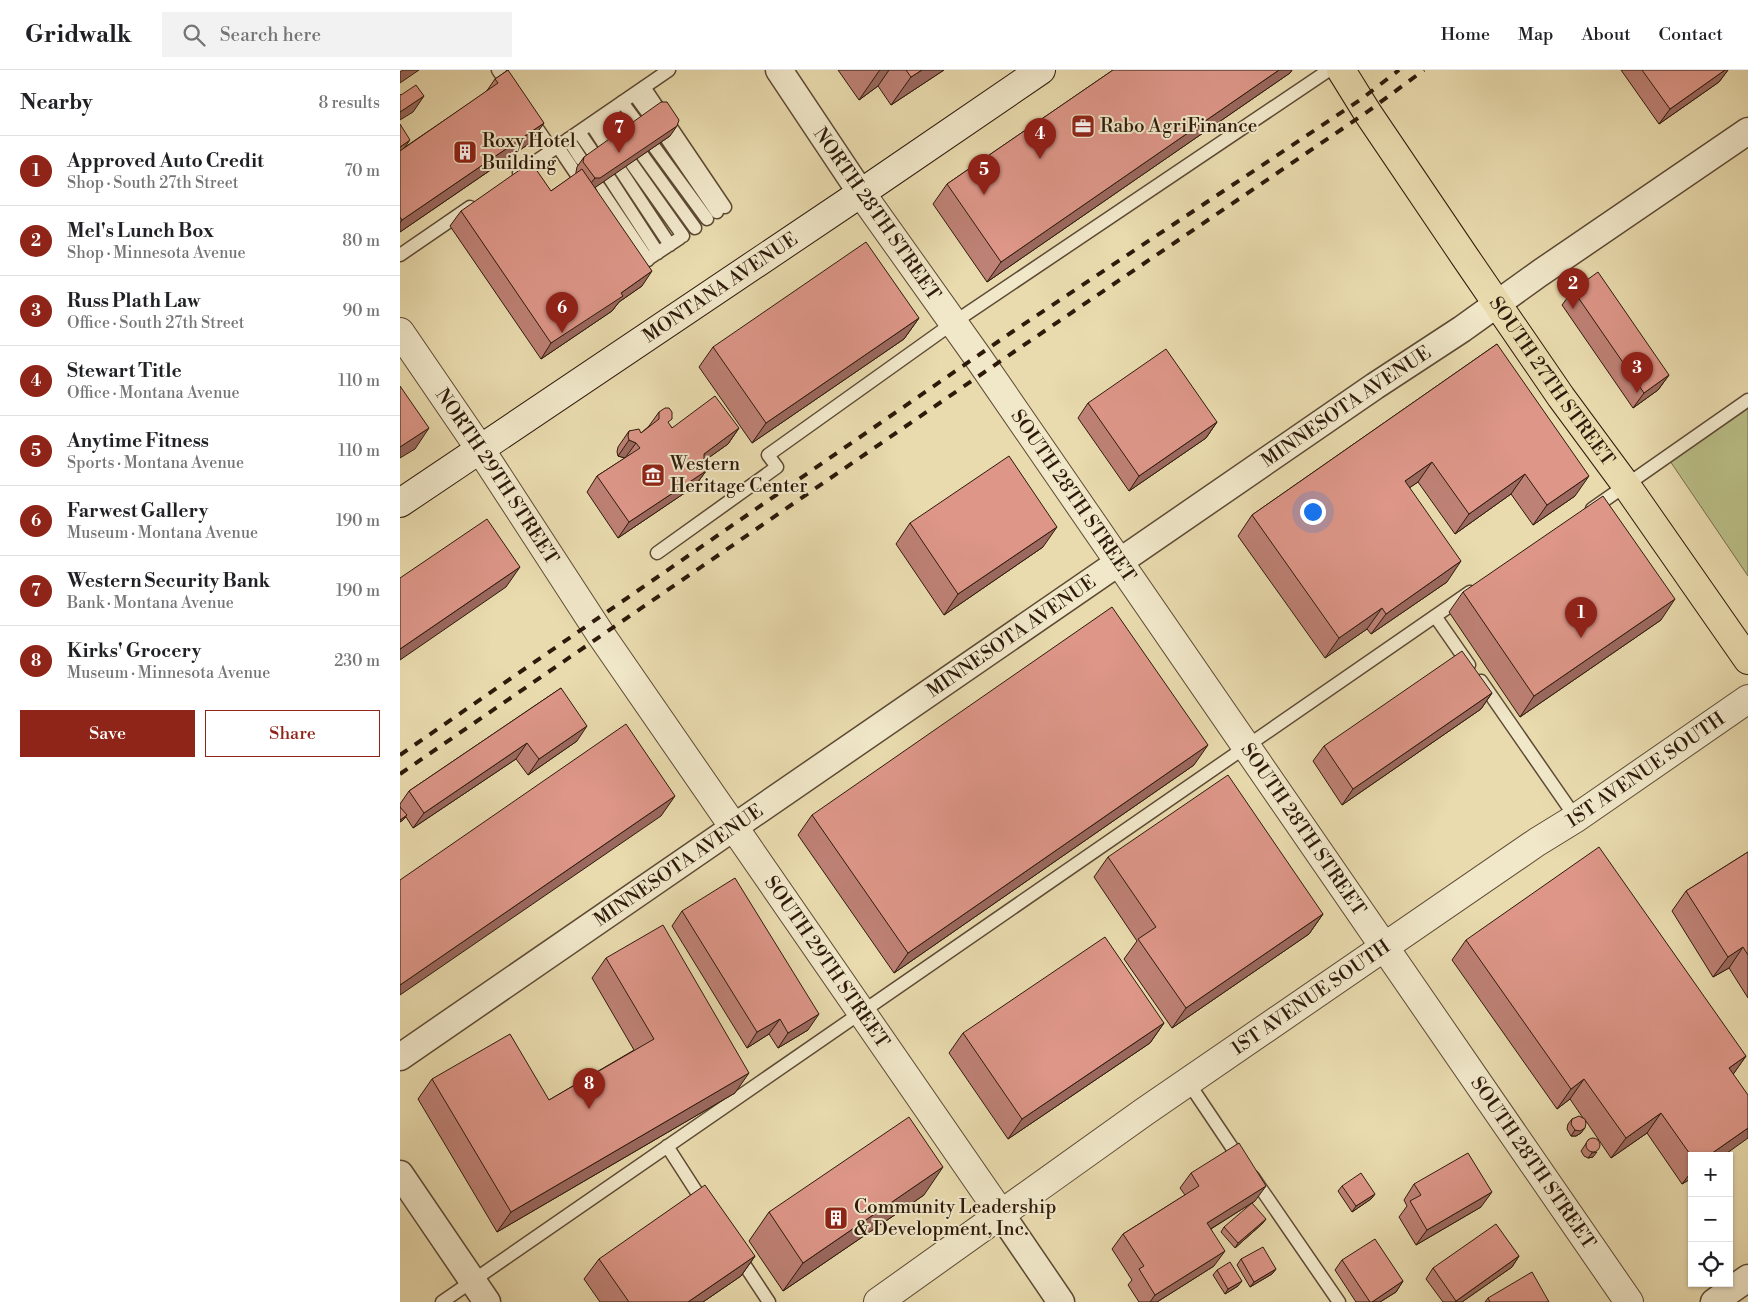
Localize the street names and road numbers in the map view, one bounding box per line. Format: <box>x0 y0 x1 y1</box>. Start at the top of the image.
street label: NORTH 28TH STREET <box>808 123 946 305</box>
street label: MONTANA AVENUE <box>638 227 802 348</box>
street label: SOUTH 27TH STREET <box>1484 292 1620 471</box>
street label: MINNESOTA AVENUE <box>1256 341 1436 473</box>
street label: NORTH 29TH STREET <box>430 384 564 569</box>
street label: SOUTH 28TH STREET <box>1006 405 1141 587</box>
street label: MINNESOTA AVENUE <box>922 570 1100 703</box>
street label: 1ST AVENUE SOUTH <box>1562 707 1729 833</box>
street label: SOUTH 28TH STREET <box>1235 739 1371 920</box>
street label: MINNESOTA AVENUE <box>589 799 768 932</box>
street label: SOUTH 29TH STREET <box>759 871 895 1053</box>
street label: 1ST AVENUE SOUTH <box>1227 935 1395 1061</box>
street label: SOUTH 28TH STREET <box>1465 1072 1601 1254</box>

